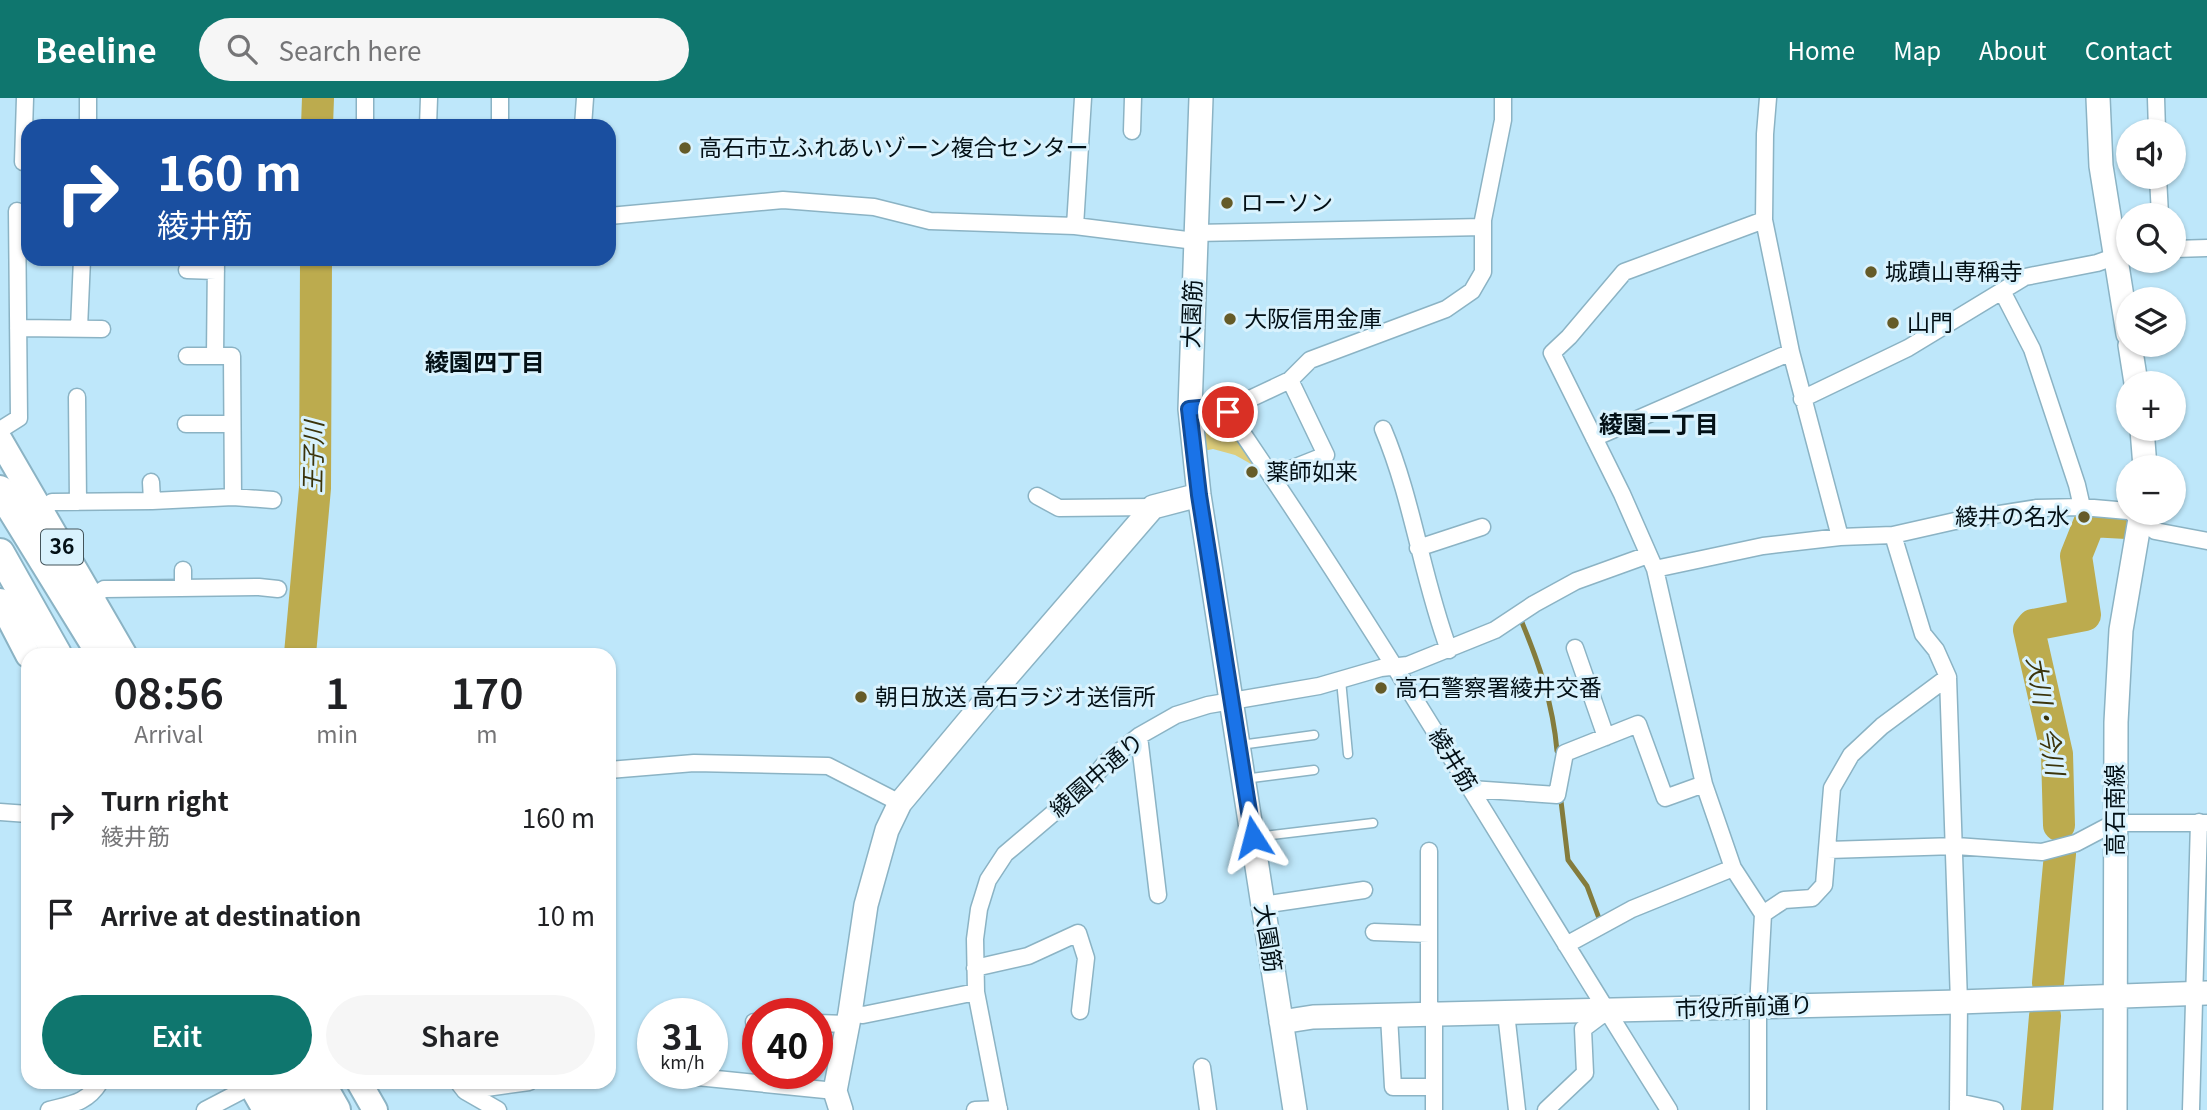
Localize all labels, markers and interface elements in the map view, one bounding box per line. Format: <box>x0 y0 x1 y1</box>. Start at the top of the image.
search box <box>199 18 689 81</box>
text: Beeline <box>35 25 157 73</box>
icon: search <box>223 30 261 68</box>
text: Search here <box>279 31 422 68</box>
text: Home <box>1788 32 1855 67</box>
text: Map <box>1893 32 1941 67</box>
text: About <box>1979 32 2047 67</box>
text: Contact <box>2085 32 2172 67</box>
map controls <box>2116 119 2186 525</box>
button: sound <box>2116 119 2186 189</box>
place label: 高石市立ふれあいゾーン複合センター <box>699 129 1089 163</box>
text: 160 m <box>157 134 302 205</box>
marker: 高石市立ふれあいゾーン複合センター <box>677 140 693 156</box>
icon: right <box>42 147 133 238</box>
place label: ローソン <box>1241 184 1333 218</box>
marker: ローソン <box>1219 195 1235 211</box>
text: 綾井筋 <box>157 200 253 246</box>
button: search <box>2116 203 2186 273</box>
place label: 城蹟山専稱寺 <box>1885 253 2023 287</box>
marker: 城蹟山専稱寺 <box>1863 264 1879 280</box>
street label: 大園筋 <box>1172 279 1208 349</box>
button: layers <box>2116 287 2186 357</box>
place label: 大阪信用金庫 <box>1244 300 1382 334</box>
place label: 山門 <box>1907 304 1953 338</box>
marker: 大阪信用金庫 <box>1222 311 1238 327</box>
marker: 山門 <box>1885 315 1901 331</box>
district label: 綾園四丁目 <box>425 343 545 378</box>
button: + <box>2116 371 2186 441</box>
pin <box>1198 382 1258 442</box>
icon: arrive <box>1209 393 1247 431</box>
district label: 綾園二丁目 <box>1599 405 1719 440</box>
water label: 王子川 <box>293 418 330 493</box>
place label: 薬師如来 <box>1266 453 1358 487</box>
button: − <box>2116 455 2186 525</box>
marker: 薬師如来 <box>1244 464 1260 480</box>
place label: 綾井の名水 <box>1955 498 2070 532</box>
marker: 綾井の名水 <box>2076 509 2092 525</box>
road number: 36 <box>41 530 83 564</box>
water label: 大川・今川 <box>2020 653 2076 781</box>
text: 08:56 <box>113 660 224 721</box>
text: 1 <box>325 660 349 721</box>
text: 170 <box>450 660 524 721</box>
place label: 高石警察署綾井交番 <box>1395 669 1602 703</box>
place label: 朝日放送 高石ラジオ送信所 <box>875 678 1156 712</box>
marker: 高石警察署綾井交番 <box>1373 680 1389 696</box>
marker: 朝日放送 高石ラジオ送信所 <box>853 689 869 705</box>
text: Arrival <box>134 716 203 750</box>
text: min <box>316 716 358 750</box>
text: m <box>476 716 498 750</box>
street label: 綾井筋 <box>1422 721 1487 797</box>
street label: 綾園中通り <box>1041 723 1150 824</box>
street label: 高石南線 <box>2096 764 2130 856</box>
text: Turn right <box>101 781 229 818</box>
icon: right <box>42 797 80 835</box>
text: 160 m <box>522 798 595 835</box>
position arrow <box>1216 800 1290 874</box>
text: 綾井筋 <box>101 818 170 852</box>
icon: arrive <box>42 895 80 933</box>
text: Arrive at destination <box>101 896 362 933</box>
text: 10 m <box>536 896 595 933</box>
street label: 大園筋 <box>1248 901 1292 974</box>
street label: 市役所前通り <box>1674 986 1813 1024</box>
button: Exit <box>42 995 312 1075</box>
button: Share <box>326 995 595 1075</box>
speed limit sign: 40 <box>742 998 833 1089</box>
text: 31 <box>662 1009 703 1060</box>
text: km/h <box>660 1048 705 1074</box>

